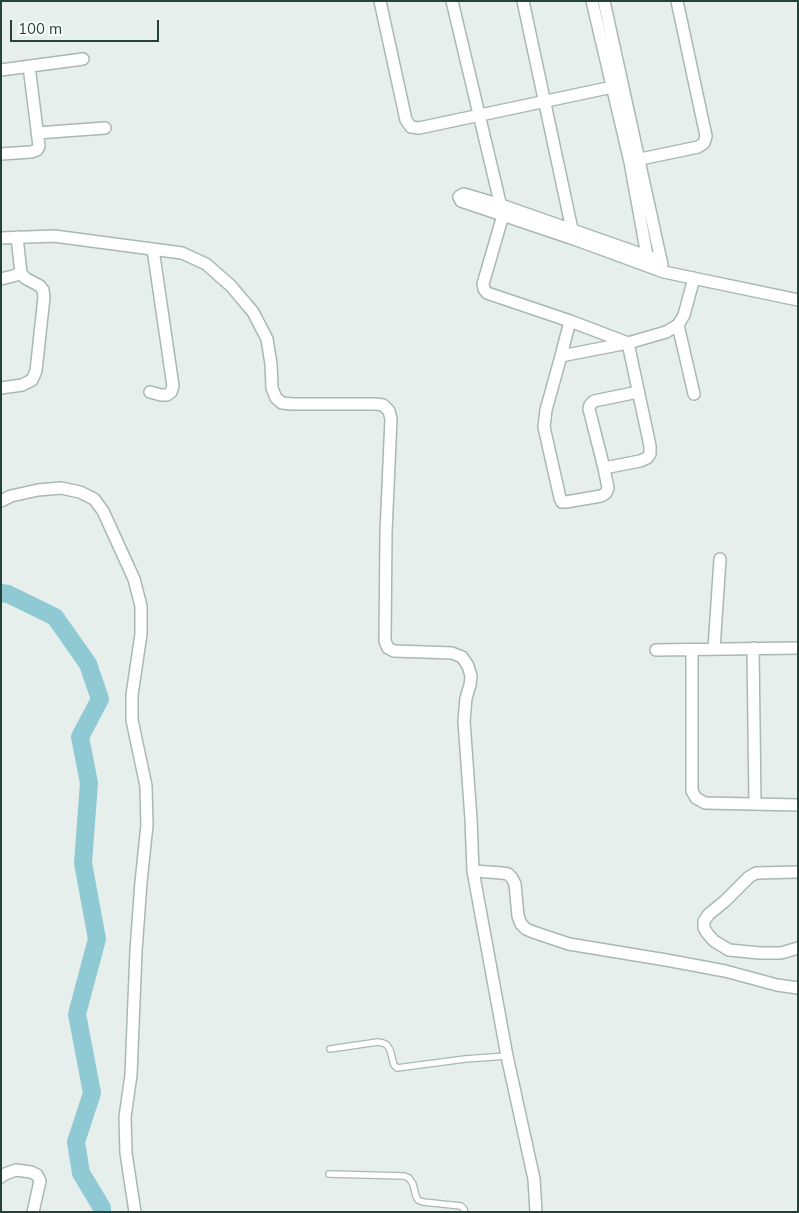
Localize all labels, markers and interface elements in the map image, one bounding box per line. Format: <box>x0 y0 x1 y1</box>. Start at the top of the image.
scale bar <box>12 10 161 42</box>
text: 100 m <box>18 19 62 38</box>

